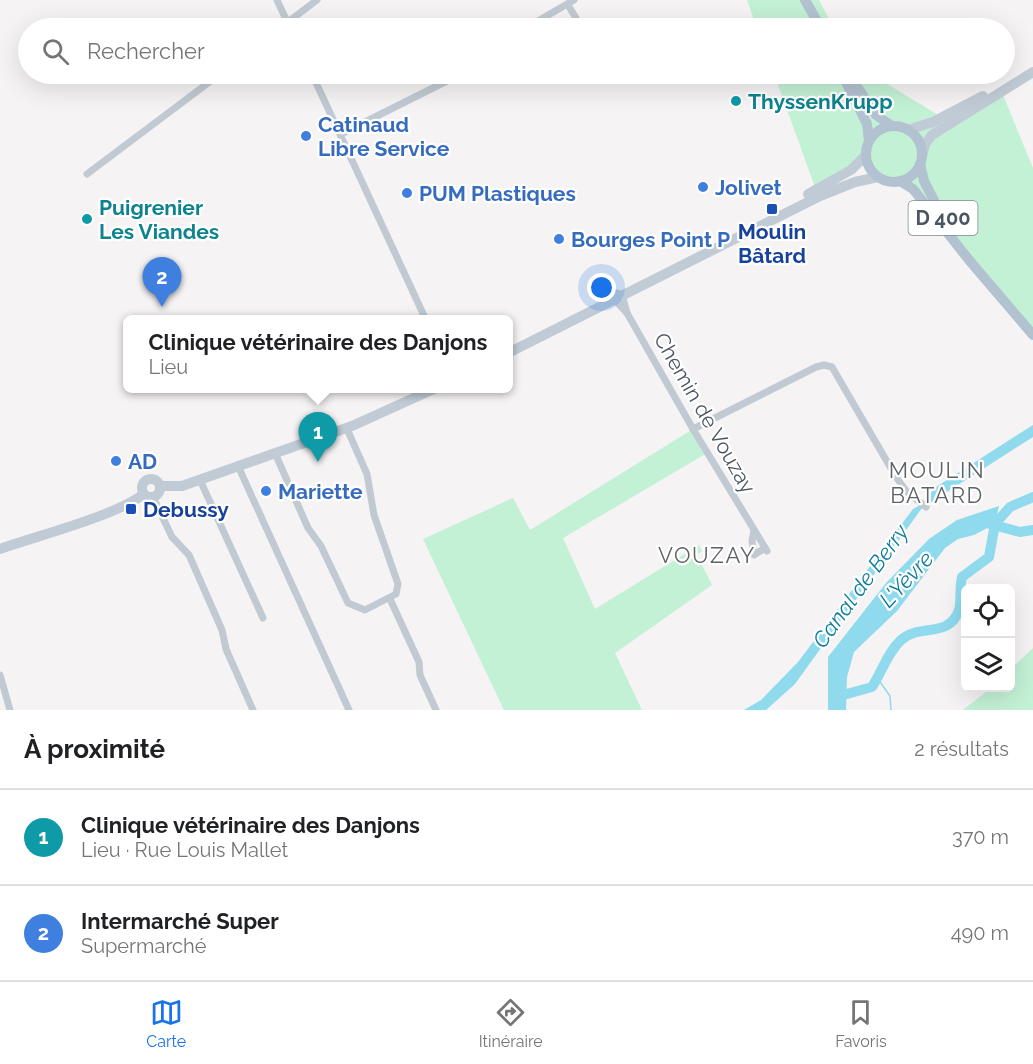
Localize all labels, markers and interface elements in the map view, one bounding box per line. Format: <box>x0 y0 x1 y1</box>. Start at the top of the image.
search box <box>18 18 1015 84</box>
icon: search <box>39 35 72 68</box>
text: Rechercher <box>87 38 205 64</box>
place label: ThyssenKrupp <box>748 89 893 114</box>
marker: ThyssenKrupp <box>729 94 743 108</box>
place label: Catinaud Libre Service <box>318 112 450 161</box>
marker: Catinaud Libre Service <box>299 129 313 143</box>
place label: Jolivet <box>715 175 782 200</box>
marker: Jolivet <box>696 180 710 194</box>
place label: PUM Plastiques <box>419 181 576 206</box>
marker: PUM Plastiques <box>400 186 414 200</box>
place label: Puigrenier Les Viandes <box>99 195 219 244</box>
road number: D 400 <box>908 201 978 235</box>
marker: Moulin Bâtard <box>765 202 779 216</box>
marker: Puigrenier Les Viandes <box>80 212 94 226</box>
place label: Moulin Bâtard <box>738 219 806 268</box>
place label: Bourges Point P <box>571 227 730 252</box>
marker: Bourges Point P <box>552 232 566 246</box>
pin: 2 <box>142 258 182 307</box>
your location <box>587 273 616 302</box>
popup <box>123 315 513 393</box>
street label: Chemin de Vouzay <box>649 328 761 498</box>
text: Clinique vétérinaire des Danjons <box>149 329 488 355</box>
text: Lieu <box>149 355 188 379</box>
pin: 1 <box>298 412 338 462</box>
place label: AD <box>128 449 157 474</box>
marker: AD <box>109 454 123 468</box>
district label: MOULIN BATARD <box>889 457 985 508</box>
place label: Mariette <box>278 479 363 504</box>
marker: Mariette <box>259 484 273 498</box>
place label: Debussy <box>143 497 229 522</box>
marker: Debussy <box>124 502 138 516</box>
water label: Canal de Berry <box>807 518 914 653</box>
district label: VOUZAY <box>658 542 756 568</box>
water label: L'Yèvre <box>874 545 939 612</box>
map controls <box>961 584 1015 692</box>
button: locate <box>961 584 1015 638</box>
button: layers <box>961 638 1015 692</box>
text: À proximité <box>24 734 165 764</box>
text: 2 résultats <box>914 737 1009 761</box>
text: Clinique vétérinaire des Danjons <box>81 812 420 838</box>
text: 1 <box>39 825 48 849</box>
text: 370 m <box>952 825 1009 849</box>
text: Lieu · Rue Louis Mallet <box>81 838 288 862</box>
text: Intermarché Super <box>81 908 279 934</box>
text: 2 <box>38 921 49 945</box>
text: 490 m <box>951 921 1009 945</box>
text: Supermarché <box>81 934 206 958</box>
tab: Carte <box>146 996 186 1051</box>
tab: Itinéraire <box>479 996 543 1051</box>
tab: Favoris <box>835 996 887 1051</box>

